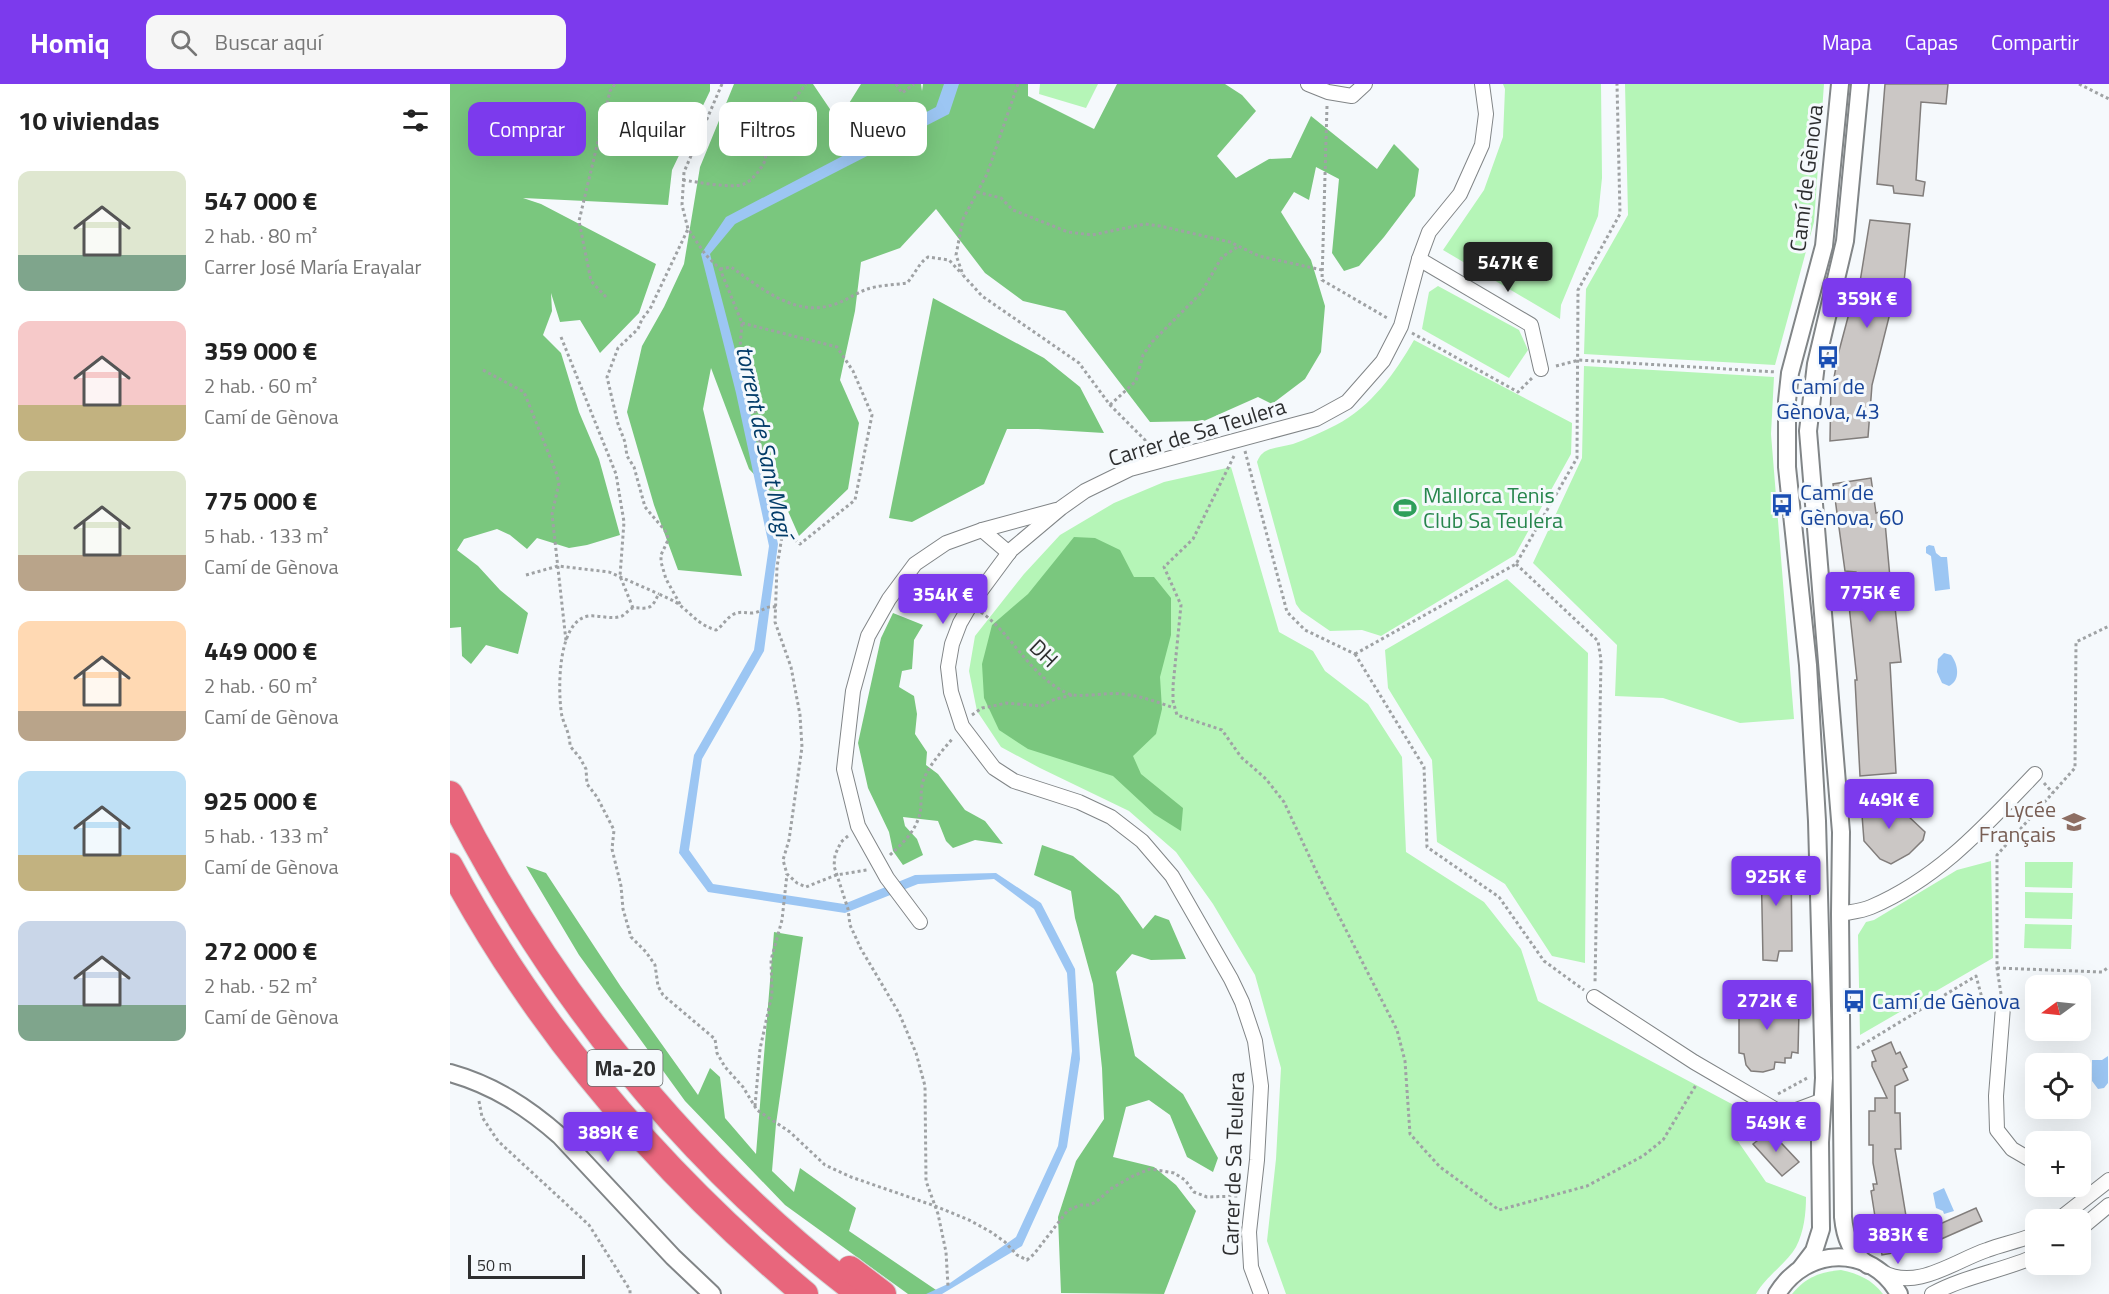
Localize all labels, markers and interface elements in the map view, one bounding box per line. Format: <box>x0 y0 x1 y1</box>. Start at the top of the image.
search box <box>146 15 566 69</box>
text: Homiq <box>30 21 110 64</box>
text: Buscar aquí <box>215 25 322 59</box>
icon: search <box>167 26 200 59</box>
text: Mapa <box>1822 26 1872 58</box>
text: Capas <box>1905 26 1958 58</box>
text: Compartir <box>1991 26 2079 58</box>
text: 10 viviendas <box>18 101 160 140</box>
chip: Comprar <box>468 102 586 156</box>
chip: Alquilar <box>598 102 707 156</box>
chip: Filtros <box>719 102 817 156</box>
chip: Nuevo <box>829 102 927 156</box>
street label: Camí de Gènova <box>1780 103 1832 253</box>
icon: filters <box>399 104 432 137</box>
text: 547 000 € <box>204 181 317 220</box>
icon: home <box>66 195 138 267</box>
text: 2 hab. · 80 m² <box>204 220 317 251</box>
pin: 547K € <box>1459 242 1557 293</box>
text: 547K € <box>1477 246 1539 277</box>
text: Carrer José María Erayalar <box>204 251 422 282</box>
pin: 359K € <box>1818 278 1916 329</box>
text: 359K € <box>1836 282 1898 313</box>
text: 359 000 € <box>204 331 317 370</box>
water label: torrent de Sant Magí <box>727 342 804 546</box>
bus stop icon: Camí de Gènova, 43 <box>1815 344 1841 370</box>
icon: home <box>66 345 138 417</box>
place label: Camí de Gènova, 43 <box>1776 369 1880 428</box>
text: 2 hab. · 60 m² <box>204 370 317 401</box>
street label: Carrer de Sa Teulera <box>1104 389 1290 475</box>
text: Camí de Gènova <box>204 401 339 432</box>
place label: Camí de Gènova, 60 <box>1800 475 1904 534</box>
place label: Mallorca Tenis Club Sa Teulera <box>1423 478 1563 537</box>
text: 775 000 € <box>204 481 317 520</box>
bus stop icon: Camí de Gènova, 60 <box>1769 492 1795 518</box>
icon: home <box>66 495 138 567</box>
sports icon: Mallorca Tenis Club Sa Teulera <box>1392 495 1418 521</box>
text: 5 hab. · 133 m² <box>204 520 329 551</box>
text: Camí de Gènova <box>204 551 339 582</box>
pin: 775K € <box>1821 572 1919 623</box>
pin: 354K € <box>894 574 992 625</box>
text: 775K € <box>1839 576 1901 607</box>
text: 354K € <box>912 578 974 609</box>
text: 449 000 € <box>204 631 317 670</box>
street label: DH <box>1022 631 1066 675</box>
icon: home <box>66 645 138 717</box>
text: 2 hab. · 60 m² <box>204 670 317 701</box>
text: Camí de Gènova <box>204 701 339 732</box>
pin: 449K € <box>1840 779 1938 830</box>
text: 925 000 € <box>204 781 317 820</box>
text: 449K € <box>1858 783 1920 814</box>
place label: Lycée Français <box>1979 792 2056 851</box>
icon: home <box>66 795 138 867</box>
school or university icon: Lycée Français <box>2061 809 2087 835</box>
text: 5 hab. · 133 m² <box>204 820 329 851</box>
text: Camí de Gènova <box>204 851 339 882</box>
pin: 925K € <box>1727 856 1825 907</box>
text: 925K € <box>1745 860 1807 891</box>
text: 272 000 € <box>204 931 317 970</box>
icon: home <box>66 945 138 1017</box>
text: 2 hab. · 52 m² <box>204 970 317 1001</box>
north arrow <box>2025 975 2091 1041</box>
map controls <box>2025 975 2091 1275</box>
pin: 272K € <box>1718 980 1816 1031</box>
text: 272K € <box>1736 984 1798 1015</box>
place label: Camí de Gènova <box>1872 984 2020 1018</box>
bus stop icon: Camí de Gènova <box>1841 988 1867 1014</box>
text: Camí de Gènova <box>204 1001 339 1032</box>
road number: Ma-20 <box>588 1050 663 1086</box>
button: locate <box>2025 1053 2091 1119</box>
street label: Carrer de Sa Teulera <box>1213 1071 1253 1257</box>
pin: 549K € <box>1727 1102 1825 1153</box>
text: 549K € <box>1745 1106 1807 1137</box>
pin: 389K € <box>559 1112 657 1163</box>
text: 389K € <box>577 1116 639 1147</box>
button: + <box>2025 1131 2091 1197</box>
button: − <box>2025 1209 2091 1275</box>
pin: 383K € <box>1849 1214 1947 1265</box>
text: 383K € <box>1867 1218 1929 1249</box>
scale bar <box>468 1252 585 1280</box>
text: 50 m <box>477 1253 512 1277</box>

